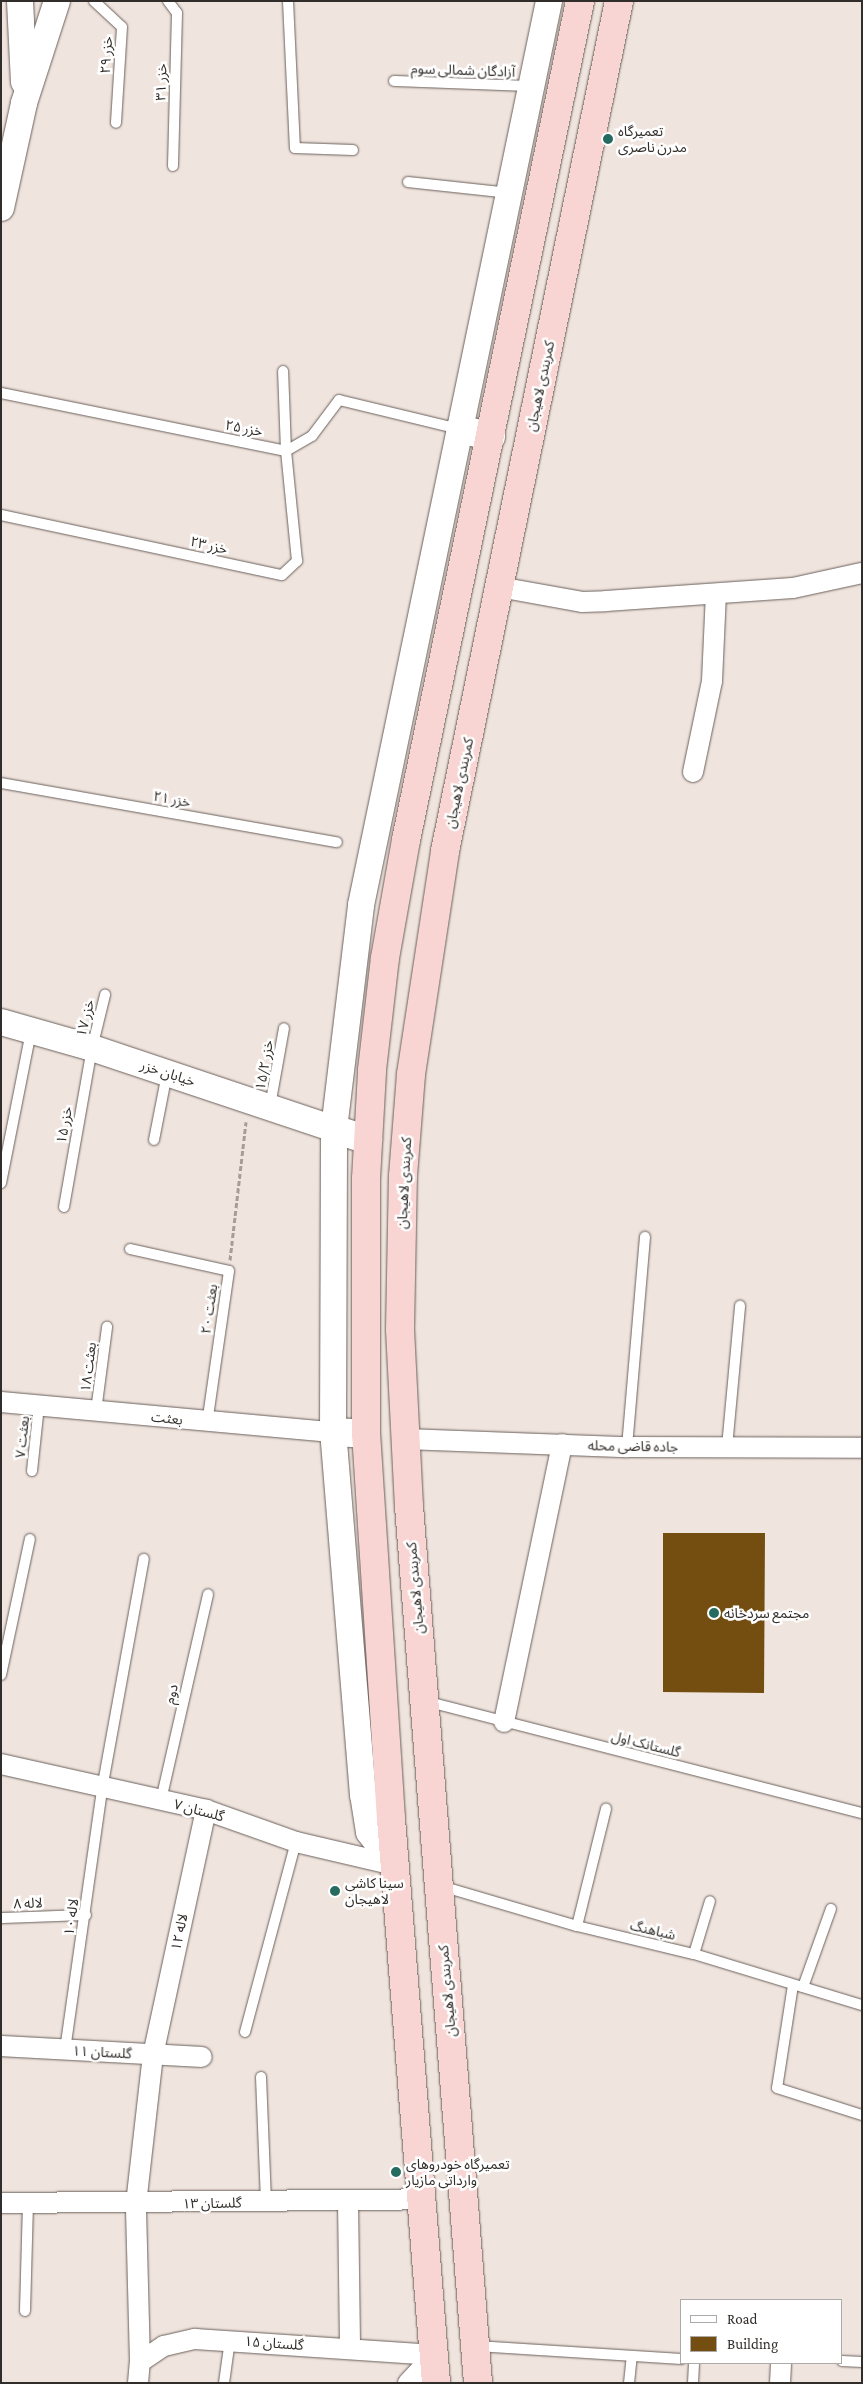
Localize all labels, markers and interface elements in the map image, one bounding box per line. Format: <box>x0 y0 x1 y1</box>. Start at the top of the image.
street label: خزر ۲۹ <box>96 36 116 74</box>
street label: آزادگان شمالی سوم <box>411 60 515 80</box>
street label: خزر ۳۱ <box>152 63 170 101</box>
place label: تعمیرگاه مدرن ناصری <box>618 123 687 156</box>
marker: تعمیرگاه مدرن ناصری <box>602 133 614 145</box>
street label: کمربندی لاهیجان <box>522 339 558 433</box>
street label: خزر ۲۵ <box>224 416 264 440</box>
street label: خزر ۲۳ <box>189 533 229 557</box>
street label: کمربندی لاهیجان <box>441 736 477 830</box>
street label: خزر ۲۱ <box>152 787 192 811</box>
street label: خزر ۱۷ <box>72 998 98 1038</box>
street label: خزر ۱۵/۲ <box>251 1039 277 1091</box>
street label: خیابان خزر <box>139 1056 197 1090</box>
street label: خزر ۱۵ <box>52 1105 76 1145</box>
street label: کمربندی لاهیجان <box>393 1136 415 1230</box>
street label: بعثت ۲۰ <box>197 1283 221 1335</box>
street label: بعثت ۱۸ <box>77 1341 99 1393</box>
street label: بعثت <box>150 1408 184 1428</box>
street label: بعثت ۷ <box>11 1415 33 1459</box>
street label: جاده قاضی محله <box>588 1437 678 1455</box>
street label: کمربندی لاهیجان <box>403 1541 427 1635</box>
place label: مجتمع سردخانه <box>724 1605 809 1621</box>
marker: مجتمع سردخانه <box>708 1607 720 1619</box>
street label: دوم <box>161 1683 181 1705</box>
street label: گلستانک اول <box>610 1727 682 1761</box>
street label: گلستان ۷ <box>172 1795 226 1825</box>
place label: سینا کاشی لاهیجان <box>345 1875 404 1908</box>
marker: سینا کاشی لاهیجان <box>329 1885 341 1897</box>
street label: لاله ۸ <box>13 1894 43 1912</box>
street label: لاله ۱۰ <box>60 1897 82 1937</box>
street label: لاله ۱۲ <box>167 1912 191 1952</box>
street label: شباهنگ <box>629 1917 677 1943</box>
street label: کمربندی لاهیجان <box>435 1944 459 2038</box>
street label: گلستان ۱۱ <box>72 2042 132 2062</box>
place label: تعمیرگاه خودروهای وارداتی مازیار <box>406 2156 510 2188</box>
marker: تعمیرگاه خودروهای وارداتی مازیار <box>390 2166 402 2178</box>
street label: گلستان ۱۳ <box>182 2194 242 2212</box>
legend <box>680 2299 843 2364</box>
text: Road <box>727 2311 757 2327</box>
street label: گلستان ۱۵ <box>244 2333 304 2353</box>
text: Building <box>727 2336 778 2352</box>

